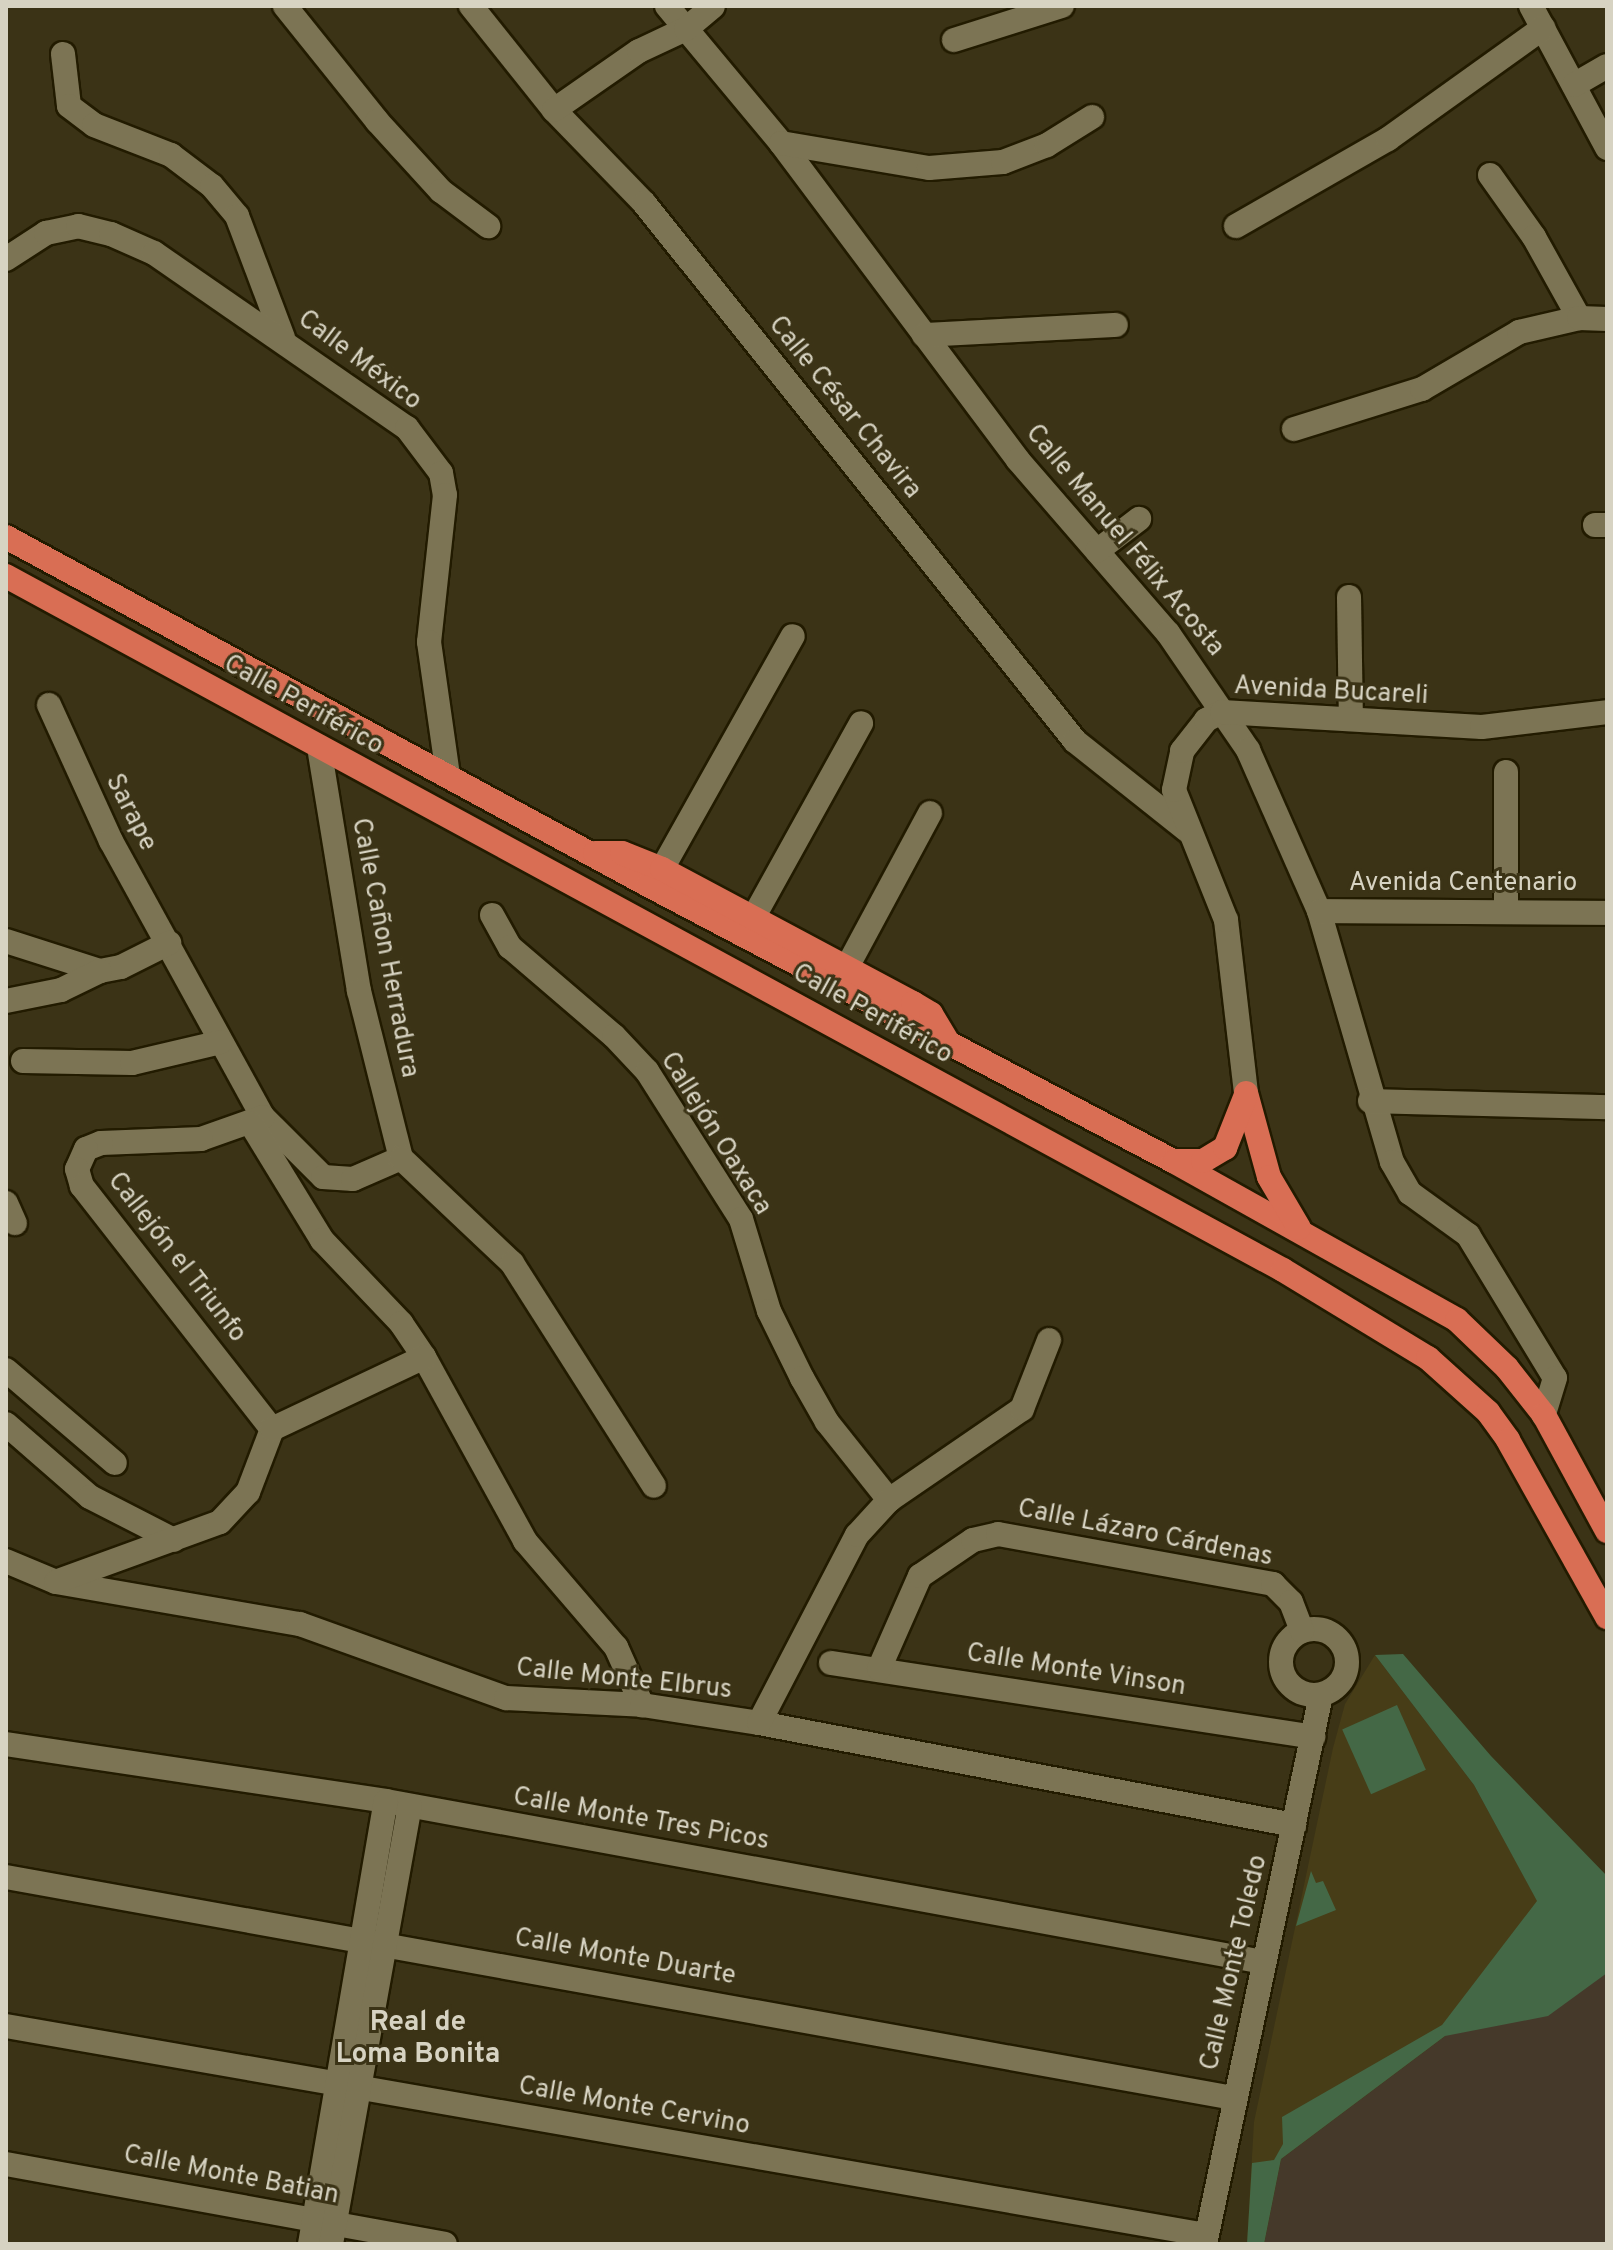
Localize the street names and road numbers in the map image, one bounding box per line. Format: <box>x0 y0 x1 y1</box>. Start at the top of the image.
street label: Calle México <box>291 304 427 418</box>
street label: Calle César Chavira <box>761 310 927 506</box>
street label: Calle Manuel Félix Acosta <box>1018 418 1230 664</box>
street label: Calle Periférico <box>218 649 388 763</box>
street label: Avenida Bucareli <box>1233 671 1429 713</box>
street label: Sarape <box>97 769 163 857</box>
street label: Calle Cañon Herradura <box>344 816 424 1080</box>
street label: Avenida Centenario <box>1349 868 1577 900</box>
street label: Calle Periférico <box>787 958 957 1072</box>
street label: Callejón Oaxaca <box>653 1047 777 1221</box>
street label: Callejón el Triunfo <box>100 1166 252 1350</box>
street label: Calle Lázaro Cárdenas <box>1015 1494 1275 1574</box>
street label: Calle Monte Vinson <box>964 1638 1188 1704</box>
street label: Calle Monte Elbrus <box>514 1653 734 1707</box>
street label: Calle Monte Tres Picos <box>510 1782 772 1858</box>
street label: Calle Monte Toledo <box>1195 1852 1275 2074</box>
street label: Calle Monte Duarte <box>512 1923 738 1993</box>
street label: Calle Monte Cervino <box>516 2071 752 2143</box>
street label: Calle Monte Batian <box>121 2140 341 2212</box>

